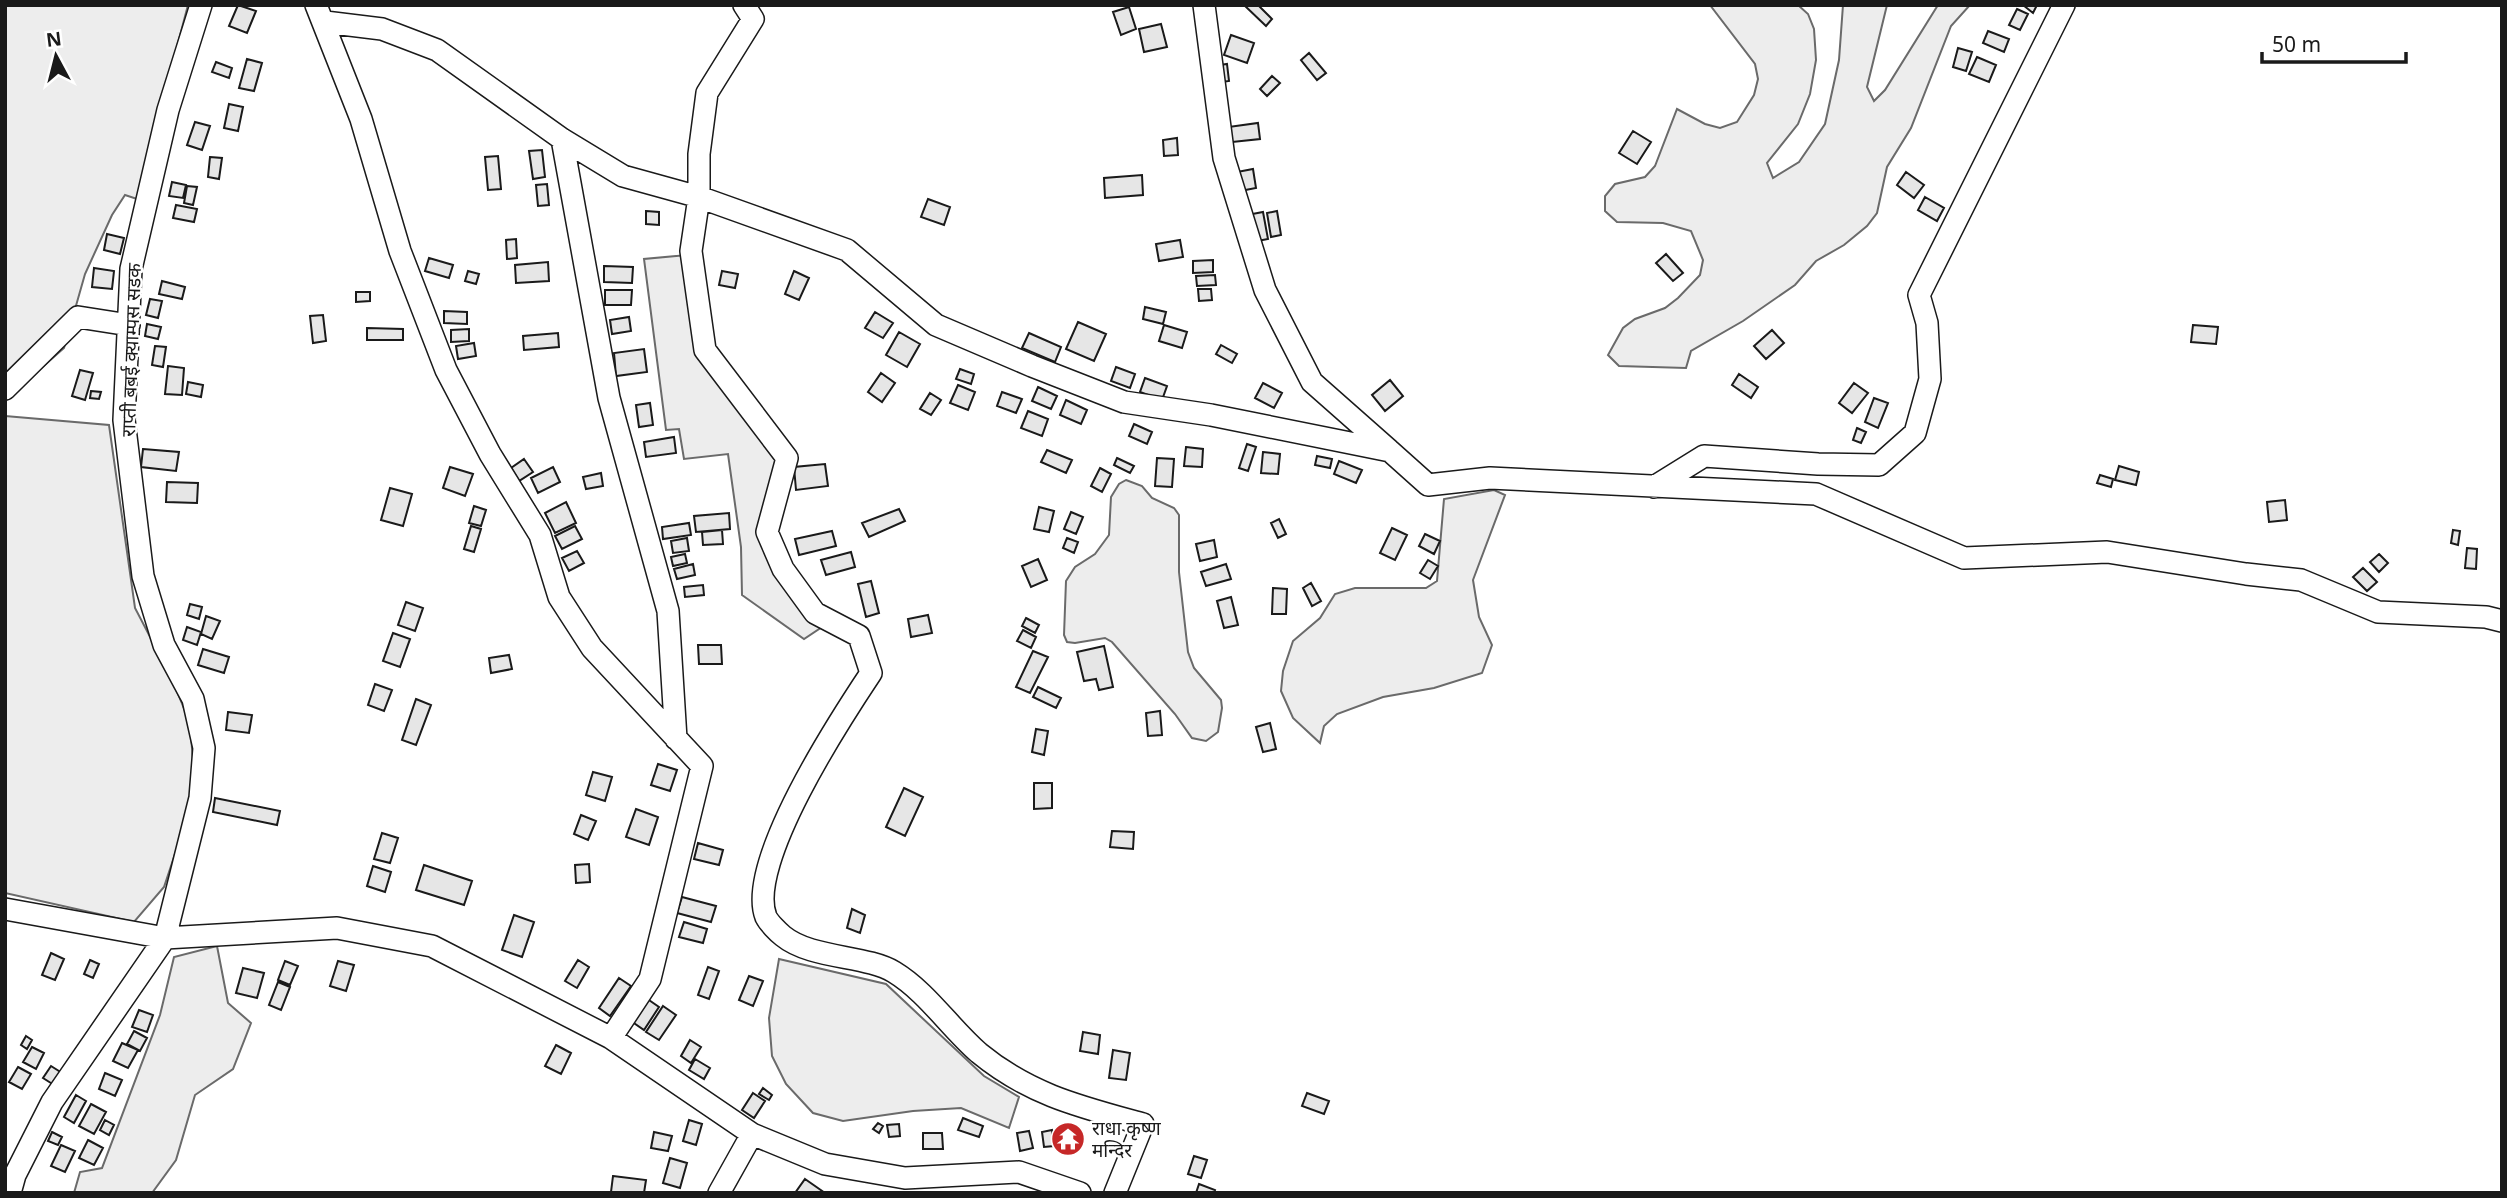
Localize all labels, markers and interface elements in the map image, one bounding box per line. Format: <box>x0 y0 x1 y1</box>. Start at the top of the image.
north arrow <box>21 21 91 91</box>
scale bar <box>2262 21 2406 65</box>
text: N <box>45 25 63 53</box>
text: 50 m <box>2272 30 2321 58</box>
street label: राप्ती बबई क्याम्पस सडक <box>115 262 147 437</box>
place label: राधा कृष्ण मन्दिर <box>1092 1115 1161 1163</box>
temple icon: राधा कृष्ण मन्दिर <box>1049 1120 1087 1158</box>

